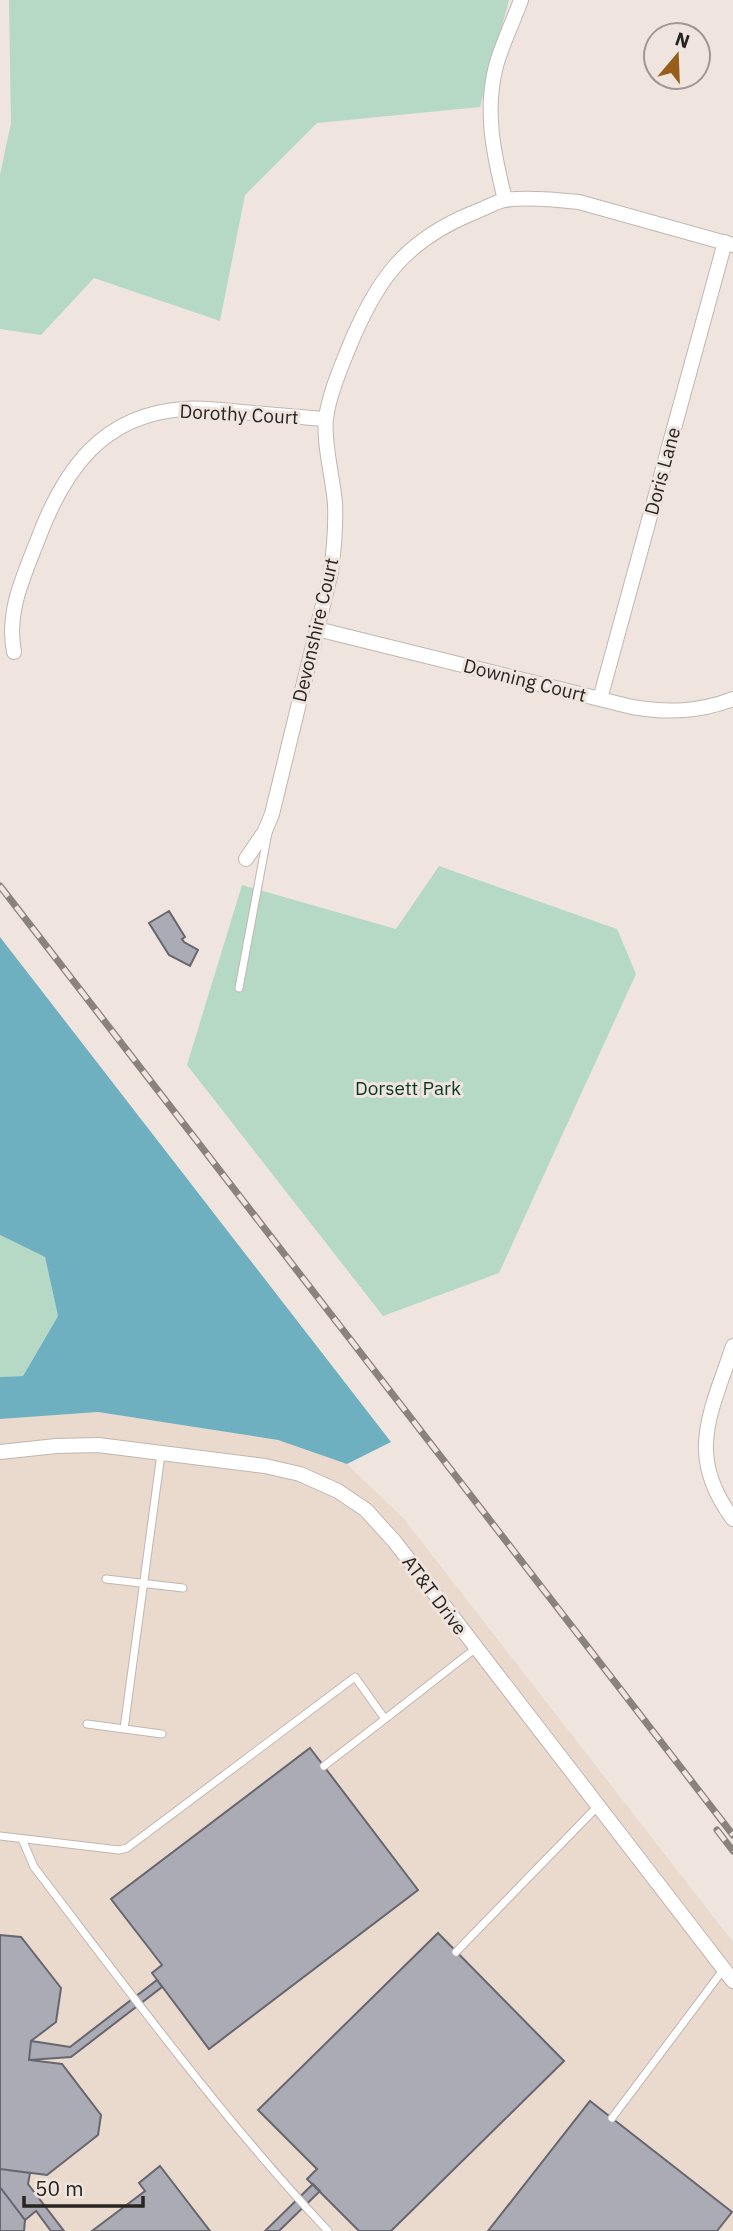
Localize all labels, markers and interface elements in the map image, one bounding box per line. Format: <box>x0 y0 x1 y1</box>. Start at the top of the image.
north arrow <box>642 21 712 91</box>
text: N <box>672 26 693 54</box>
street label: Dorothy Court <box>179 399 299 429</box>
street label: Doris Lane <box>639 425 685 517</box>
street label: Devonshire Court <box>287 556 343 704</box>
street label: Downing Court <box>461 653 589 707</box>
park label: Dorsett Park <box>355 1076 461 1100</box>
street label: AT&T Drive <box>397 1551 473 1639</box>
scale bar <box>24 2164 144 2208</box>
text: 50 m <box>35 2174 84 2202</box>

